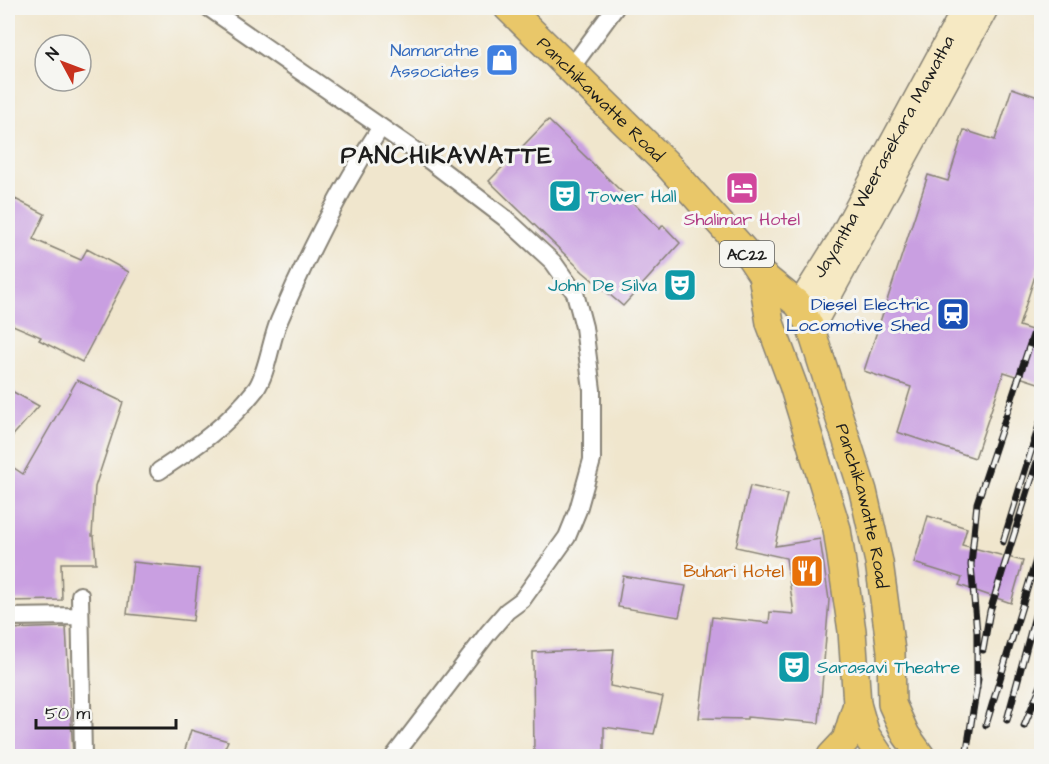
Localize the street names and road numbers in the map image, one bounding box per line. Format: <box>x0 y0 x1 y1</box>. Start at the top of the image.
street label: Panchikawatte Road <box>531 31 670 168</box>
street label: Jayantha Weerasekara Mawatha <box>807 31 961 283</box>
road number: AC22 <box>720 241 774 267</box>
street label: Panchikawatte Road <box>829 420 894 590</box>

